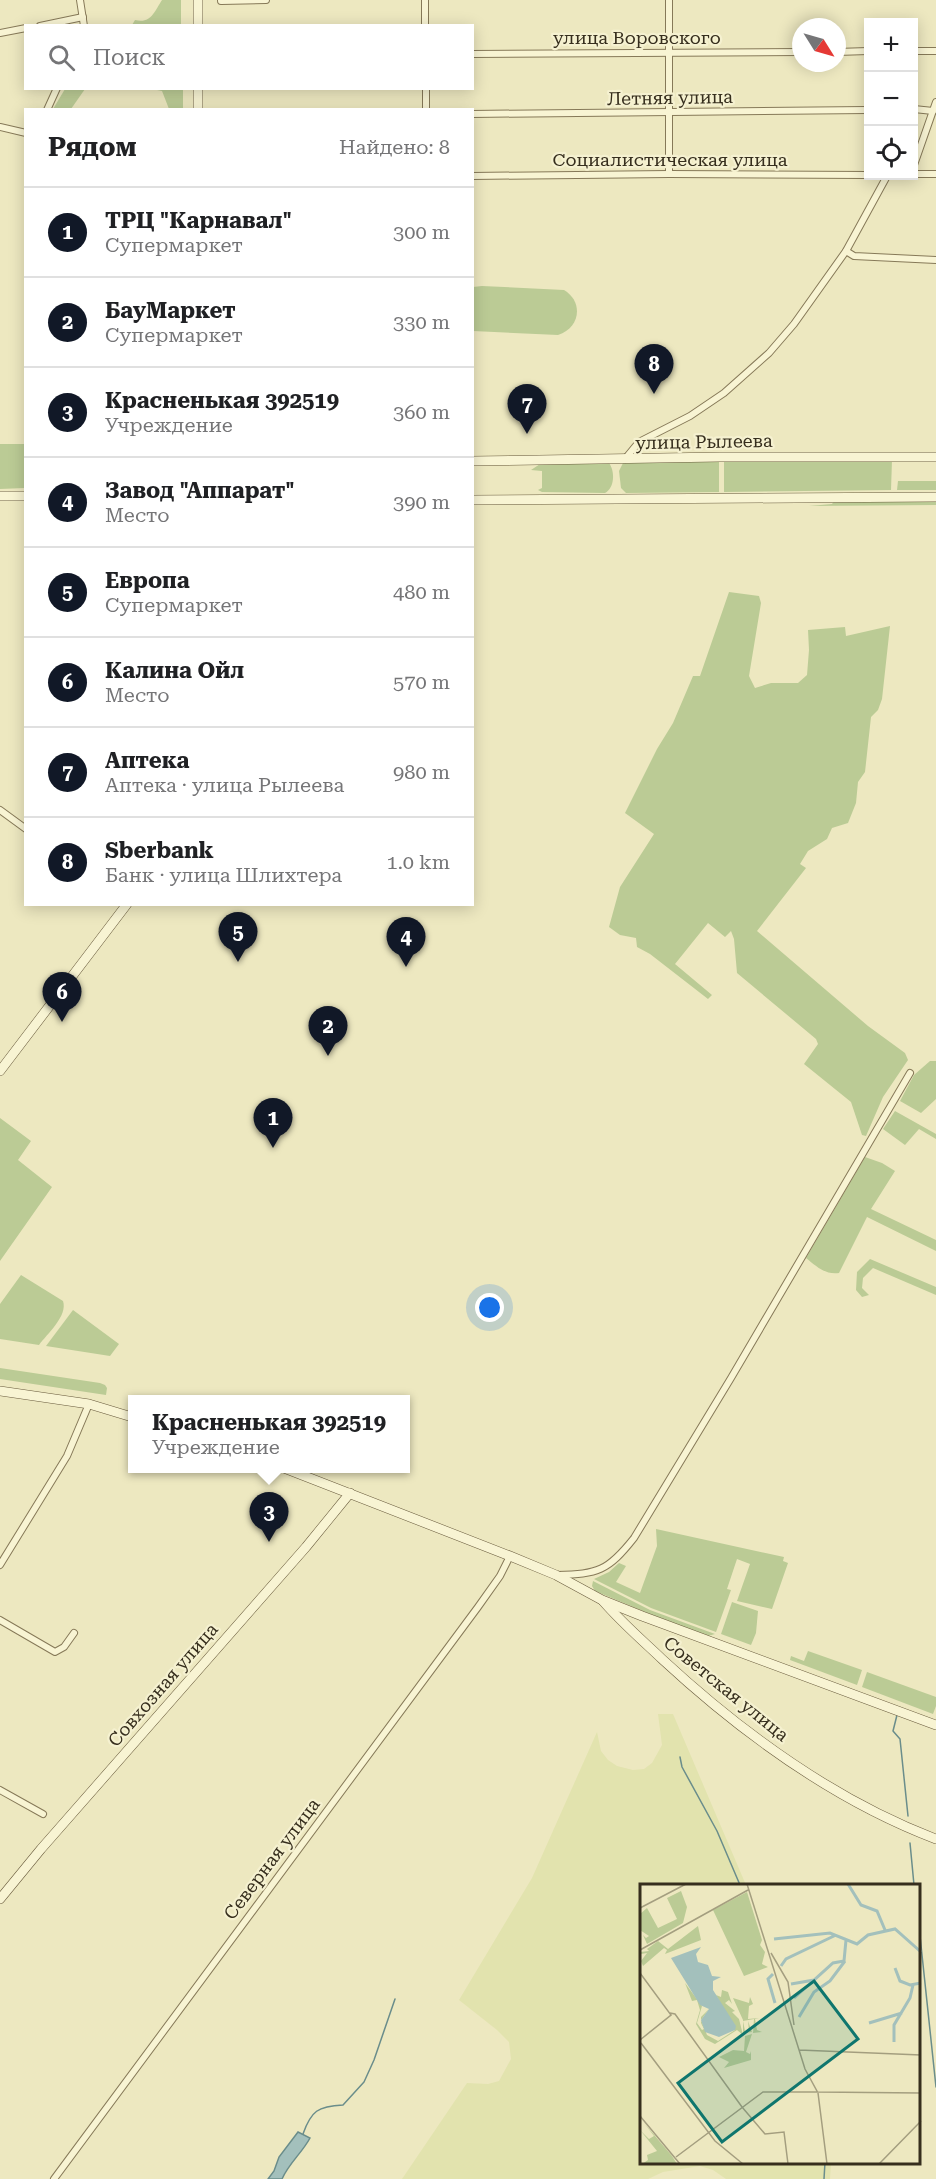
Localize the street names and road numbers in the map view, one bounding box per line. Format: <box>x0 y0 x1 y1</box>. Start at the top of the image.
street label: улица Воровского <box>553 27 721 48</box>
street label: Летняя улица <box>607 86 733 109</box>
street label: Социалистическая улица <box>552 149 788 170</box>
street label: улица Рылеева <box>635 430 773 453</box>
street label: Совхозная улица <box>103 1619 222 1751</box>
street label: Советская улица <box>660 1632 793 1746</box>
street label: Северная улица <box>219 1794 324 1923</box>

